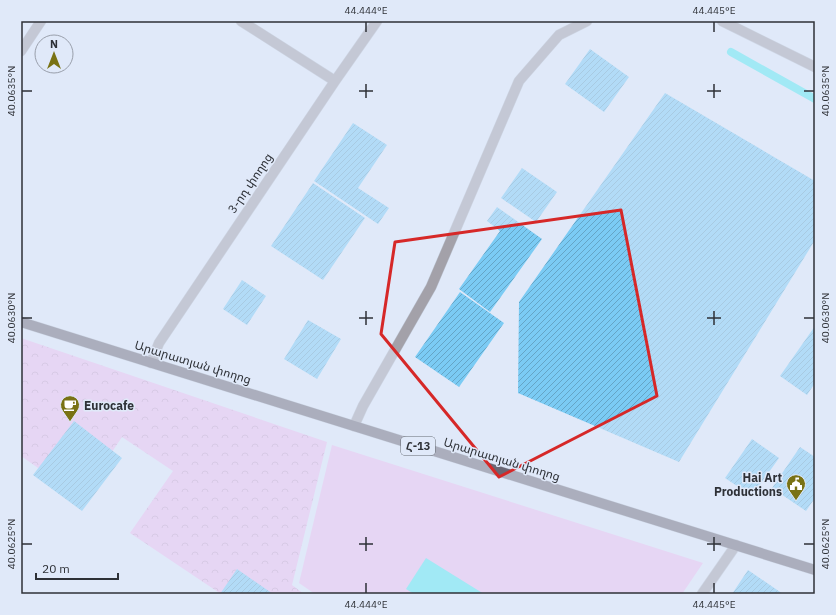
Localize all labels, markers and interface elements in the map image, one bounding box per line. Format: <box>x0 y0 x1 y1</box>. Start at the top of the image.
text: 44.444°E <box>344 4 388 17</box>
text: 44.445°E <box>692 4 736 17</box>
north arrow <box>34 34 74 74</box>
text: N <box>50 37 58 51</box>
text: 40.0635°N <box>5 66 18 116</box>
text: 40.0635°N <box>819 66 832 116</box>
street label: 3-րդ փողոց <box>224 150 276 216</box>
text: 40.0630°N <box>5 293 18 343</box>
text: 40.0630°N <box>819 293 832 343</box>
street label: Արարատյան փողոց <box>133 337 253 387</box>
cafe icon: Eurocafe <box>59 394 81 422</box>
place label: Eurocafe <box>84 398 134 413</box>
street label: Արարատյան փողոց <box>442 434 562 484</box>
road number: Հ-13 <box>401 437 435 455</box>
place label: Hai Art Productions <box>714 470 782 499</box>
public building icon: Hai Art Productions <box>785 473 807 501</box>
text: 40.0625°N <box>5 519 18 569</box>
text: 40.0625°N <box>819 519 832 569</box>
scale bar <box>36 555 118 581</box>
text: 20 m <box>42 561 70 576</box>
text: 44.444°E <box>344 598 388 611</box>
text: 44.445°E <box>692 598 736 611</box>

